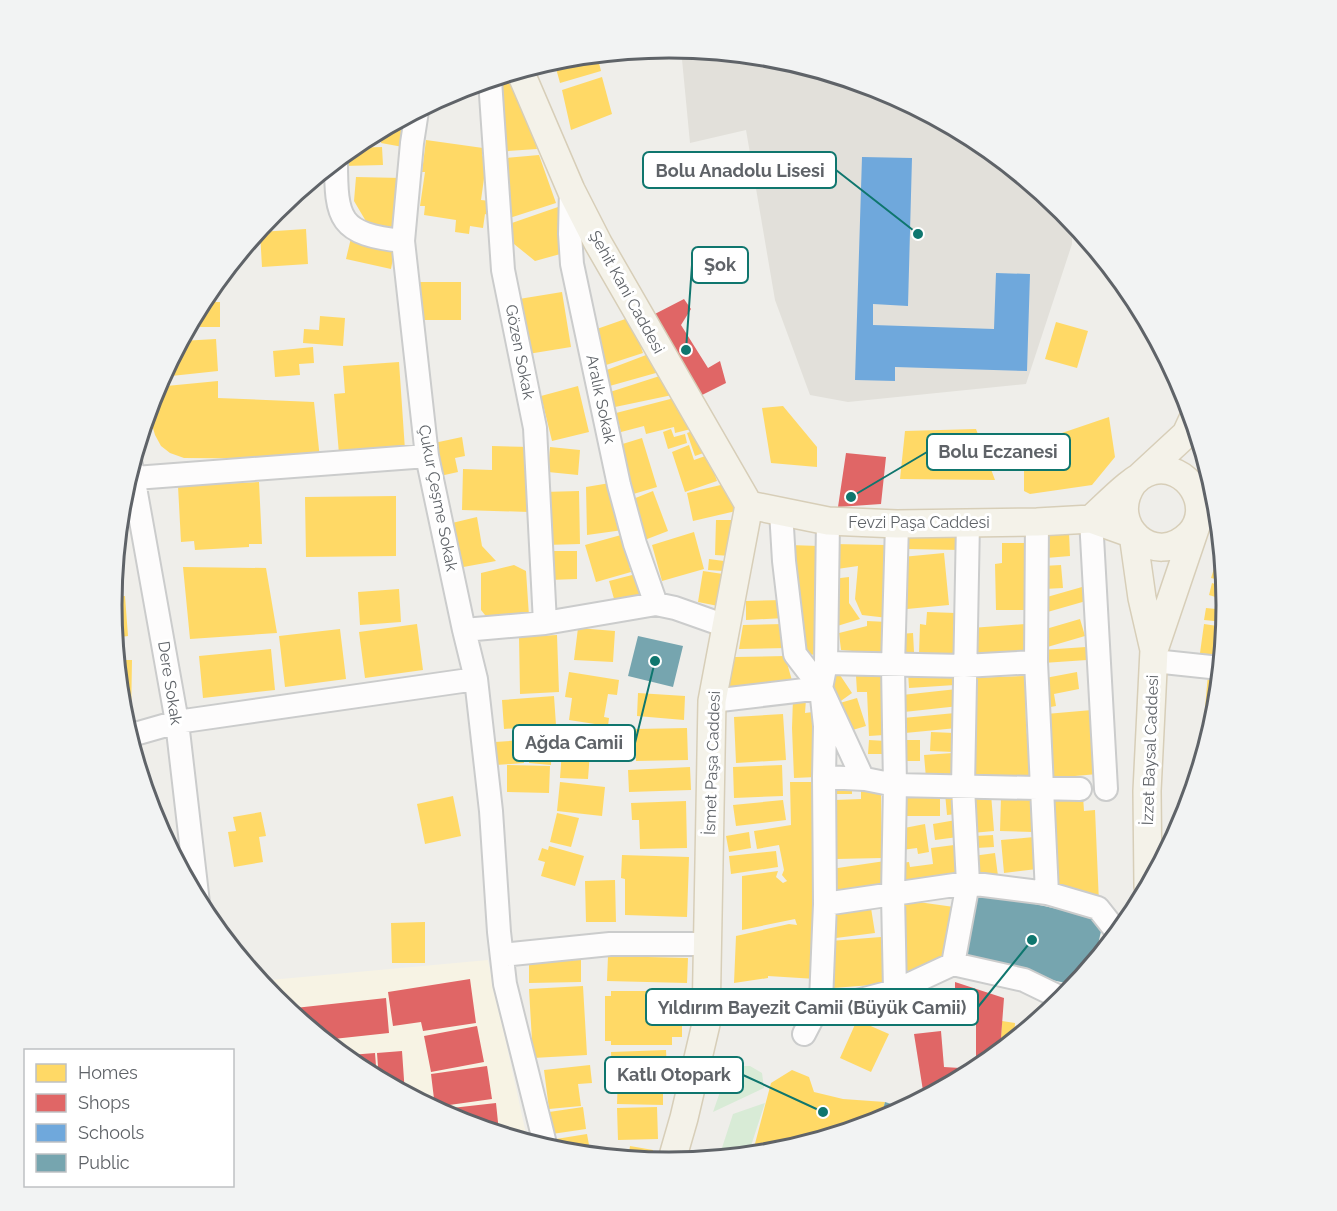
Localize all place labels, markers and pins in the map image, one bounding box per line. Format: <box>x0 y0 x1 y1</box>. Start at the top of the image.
callout: Bolu Anadolu Lisesi <box>643 152 836 188</box>
callout: Şok <box>692 247 748 283</box>
callout: Bolu Eczanesi <box>927 434 1070 470</box>
callout: Ağda Camii <box>513 725 635 761</box>
callout: Yıldırım Bayezit Camii (Büyük Camii) <box>646 989 978 1025</box>
callout: Katlı Otopark <box>605 1057 743 1093</box>

